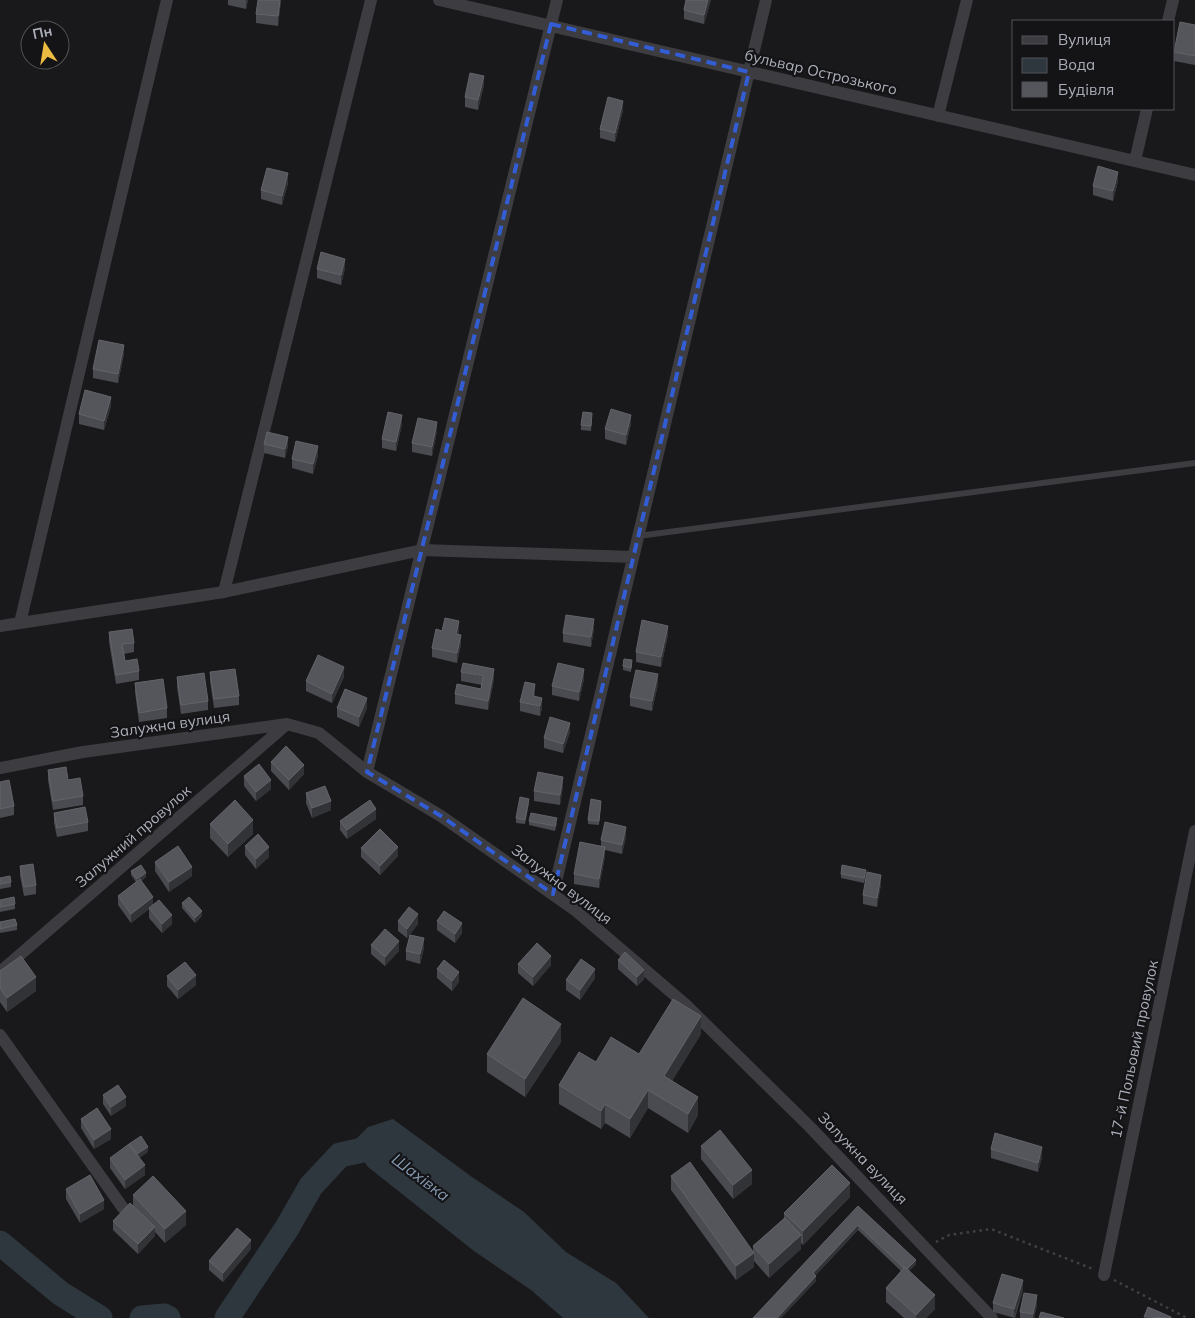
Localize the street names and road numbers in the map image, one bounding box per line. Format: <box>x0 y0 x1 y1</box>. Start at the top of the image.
street label: бульвар Острозького <box>743 45 899 99</box>
street label: Залужна вулиця <box>109 706 231 742</box>
street label: Залужний провулок <box>71 780 195 891</box>
street label: Залужна вулиця <box>508 840 616 928</box>
street label: 17-й Польовий провулок <box>1106 957 1162 1140</box>
street label: Залужна вулиця <box>814 1108 912 1208</box>

